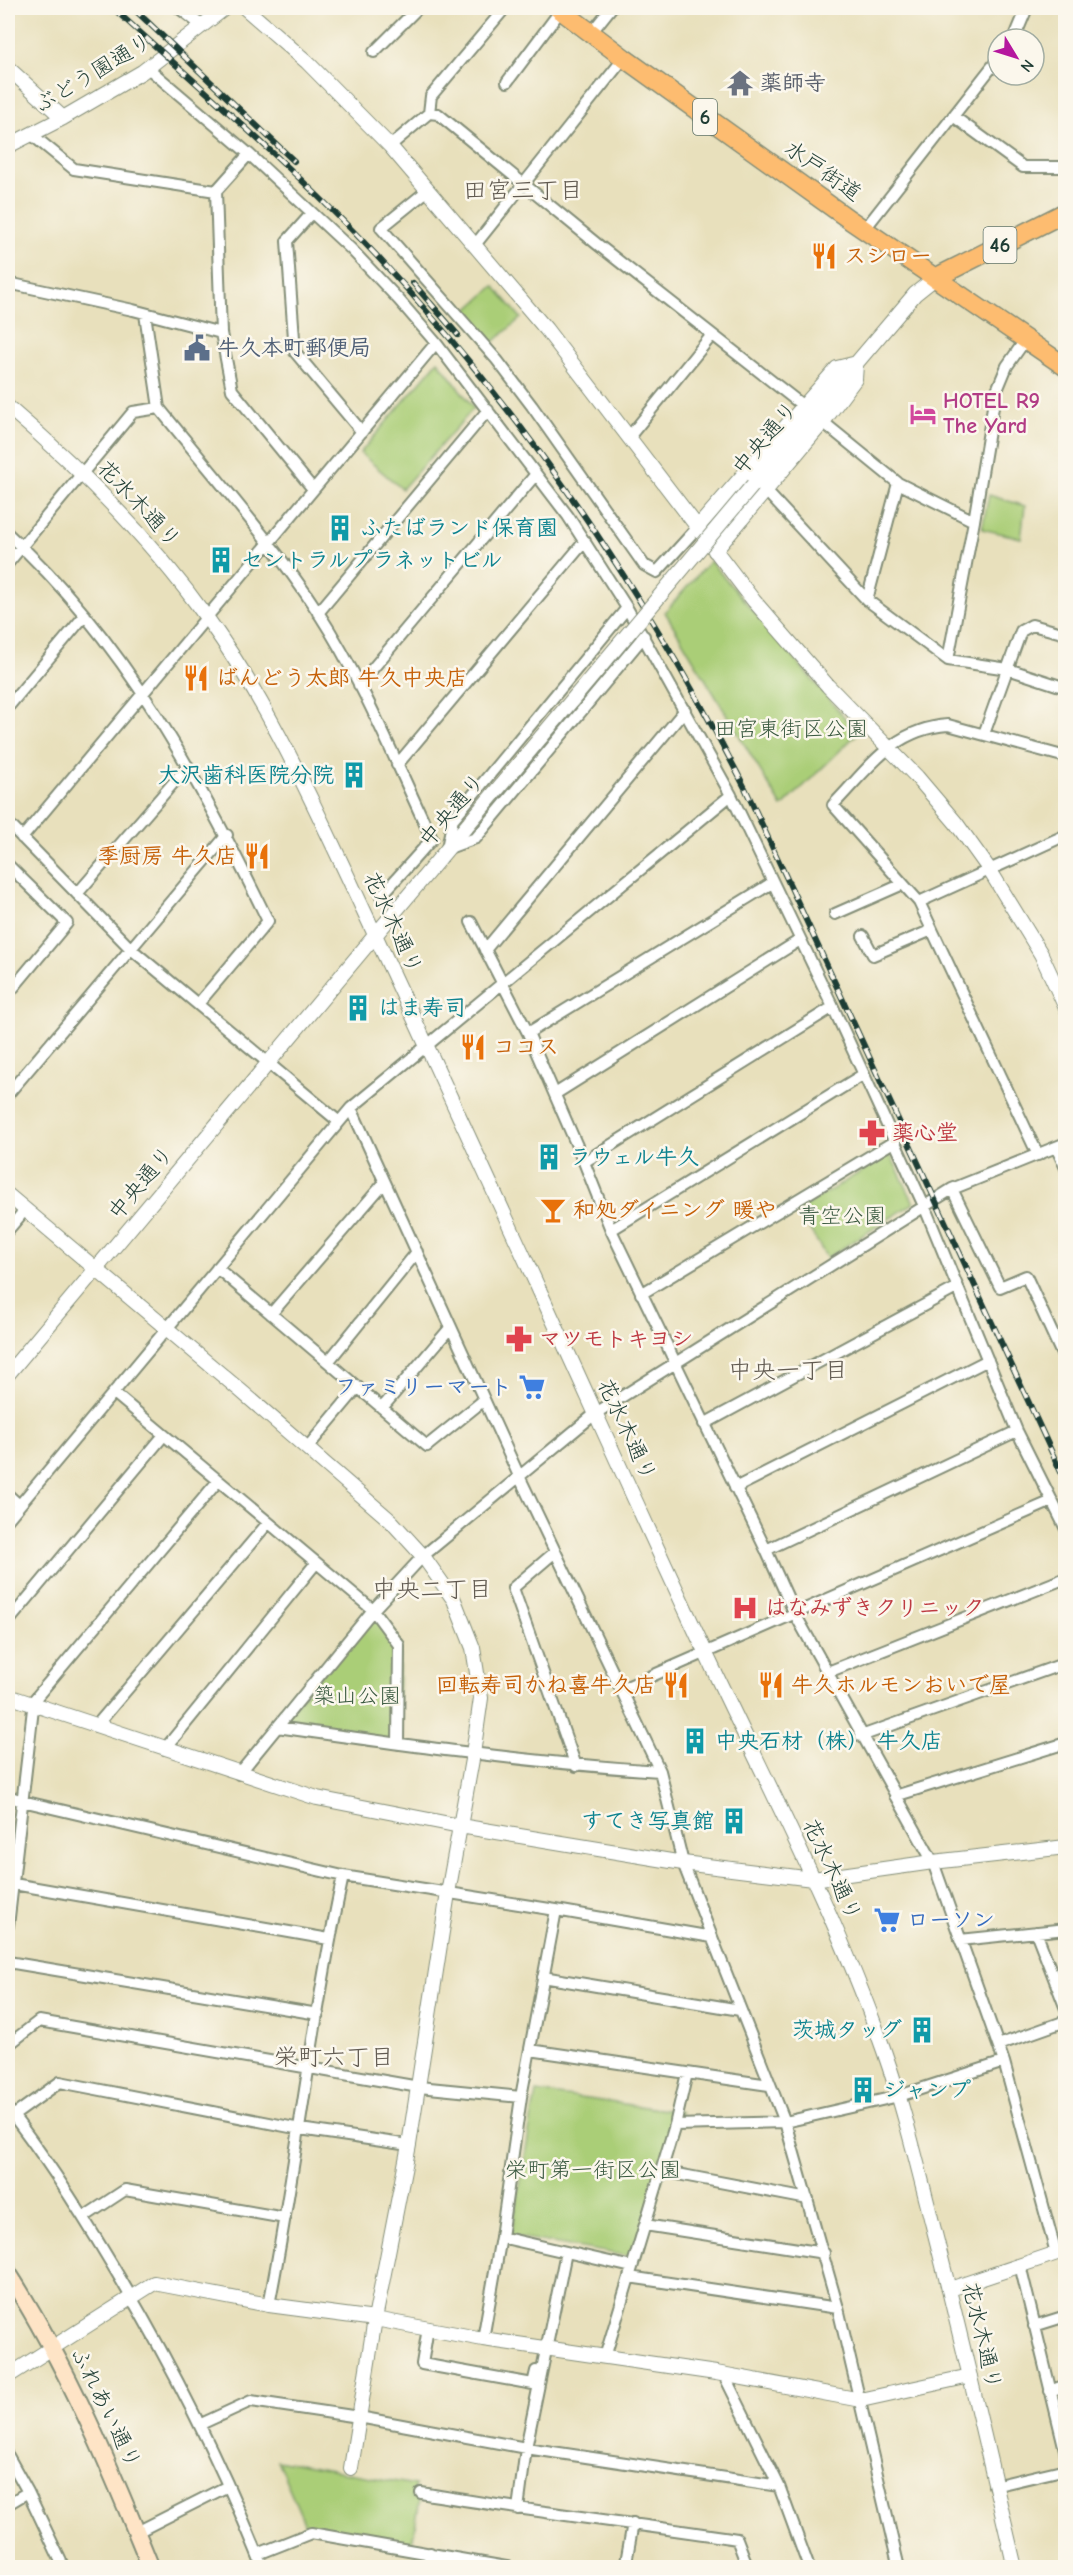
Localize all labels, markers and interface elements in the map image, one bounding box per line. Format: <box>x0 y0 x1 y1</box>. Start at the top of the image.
north arrow <box>986 27 1046 87</box>
street label: ぶどう園通り <box>30 28 156 118</box>
text: N <box>1017 56 1037 75</box>
temple icon: 薬師寺 <box>725 68 755 98</box>
place label: 薬師寺 <box>760 70 826 96</box>
road number: 6 <box>693 99 717 135</box>
street label: 水戸街道 <box>779 135 867 207</box>
district label: 田宮三丁目 <box>463 176 583 204</box>
road number: 46 <box>984 227 1016 263</box>
restaurant icon: スシロー <box>809 241 839 271</box>
place label: スシロー <box>844 243 932 269</box>
public building icon: 牛久本町郵便局 <box>182 333 212 363</box>
place label: 牛久本町郵便局 <box>217 335 371 361</box>
place label: HOTEL R9 The Yard <box>943 388 1040 439</box>
street label: 中央通り <box>727 396 803 480</box>
hotel icon: HOTEL R9 The Yard <box>908 399 938 429</box>
street label: 花水木通り <box>92 455 186 553</box>
building icon: ふたばランド保育園 <box>325 513 355 543</box>
place label: ふたばランド保育園 <box>360 515 558 541</box>
building icon: セントラルプラネットビル <box>206 545 236 575</box>
place label: セントラルプラネットビル <box>241 547 503 573</box>
restaurant icon: ばんどう太郎 牛久中央店 <box>181 663 211 693</box>
place label: ばんどう太郎 牛久中央店 <box>216 665 468 691</box>
park label: 田宮東街区公園 <box>714 716 868 742</box>
building icon: 大沢歯科医院分院 <box>339 760 369 790</box>
place label: 大沢歯科医院分院 <box>158 762 334 788</box>
street label: 中央通り <box>414 768 490 852</box>
restaurant icon: 季厨房 牛久店 <box>242 841 272 871</box>
place label: 季厨房 牛久店 <box>97 843 237 869</box>
street label: 花水木通り <box>358 868 428 978</box>
building icon: はま寿司 <box>343 993 373 1023</box>
place label: はま寿司 <box>378 995 466 1021</box>
restaurant icon: ココス <box>458 1032 488 1062</box>
place label: ココス <box>493 1034 559 1060</box>
pharmacy icon: 薬心堂 <box>857 1118 887 1148</box>
place label: 薬心堂 <box>892 1120 958 1146</box>
street label: 中央通り <box>103 1141 179 1225</box>
building icon: ラウェル牛久 <box>534 1142 564 1172</box>
place label: ラウェル牛久 <box>569 1144 699 1170</box>
bar icon: 和処ダイニング 暖や <box>538 1195 568 1225</box>
place label: 和処ダイニング 暖や <box>573 1197 777 1223</box>
park label: 青空公園 <box>798 1203 886 1229</box>
pharmacy icon: マツモトキヨシ <box>504 1324 534 1354</box>
place label: マツモトキヨシ <box>539 1326 693 1352</box>
district label: 中央一丁目 <box>728 1356 848 1384</box>
supermarket icon: ファミリーマート <box>517 1372 547 1402</box>
place label: ファミリーマート <box>335 1374 512 1400</box>
street label: 花水木通り <box>592 1375 662 1485</box>
district label: 中央二丁目 <box>372 1575 492 1603</box>
hospital icon: はなみずきクリニック <box>730 1593 760 1623</box>
place label: はなみずきクリニック <box>765 1595 985 1621</box>
restaurant icon: 回転寿司かね喜牛久店 <box>661 1670 691 1700</box>
restaurant icon: 牛久ホルモンおいで屋 <box>756 1670 786 1700</box>
place label: 回転寿司かね喜牛久店 <box>436 1672 656 1698</box>
place label: 牛久ホルモンおいで屋 <box>791 1672 1011 1698</box>
park label: 築山公園 <box>313 1683 401 1709</box>
building icon: 中央石材（株） 牛久店 <box>680 1726 710 1756</box>
place label: 中央石材（株） 牛久店 <box>715 1728 943 1754</box>
building icon: すてき写真館 <box>719 1806 749 1836</box>
place label: すてき写真館 <box>581 1808 714 1834</box>
street label: 花水木通り <box>797 1815 867 1925</box>
supermarket icon: ローソン <box>872 1905 902 1935</box>
place label: ローソン <box>907 1907 995 1933</box>
building icon: 茨城タッグ <box>907 2015 937 2045</box>
place label: 茨城タッグ <box>792 2017 902 2043</box>
district label: 栄町六丁目 <box>274 2043 394 2071</box>
building icon: ジャンプ <box>848 2075 878 2105</box>
place label: ジャンプ <box>883 2077 971 2103</box>
park label: 栄町第一街区公園 <box>505 2157 681 2183</box>
street label: 花水木通り <box>957 2279 1007 2393</box>
street label: ふれあい通り <box>65 2343 147 2473</box>

